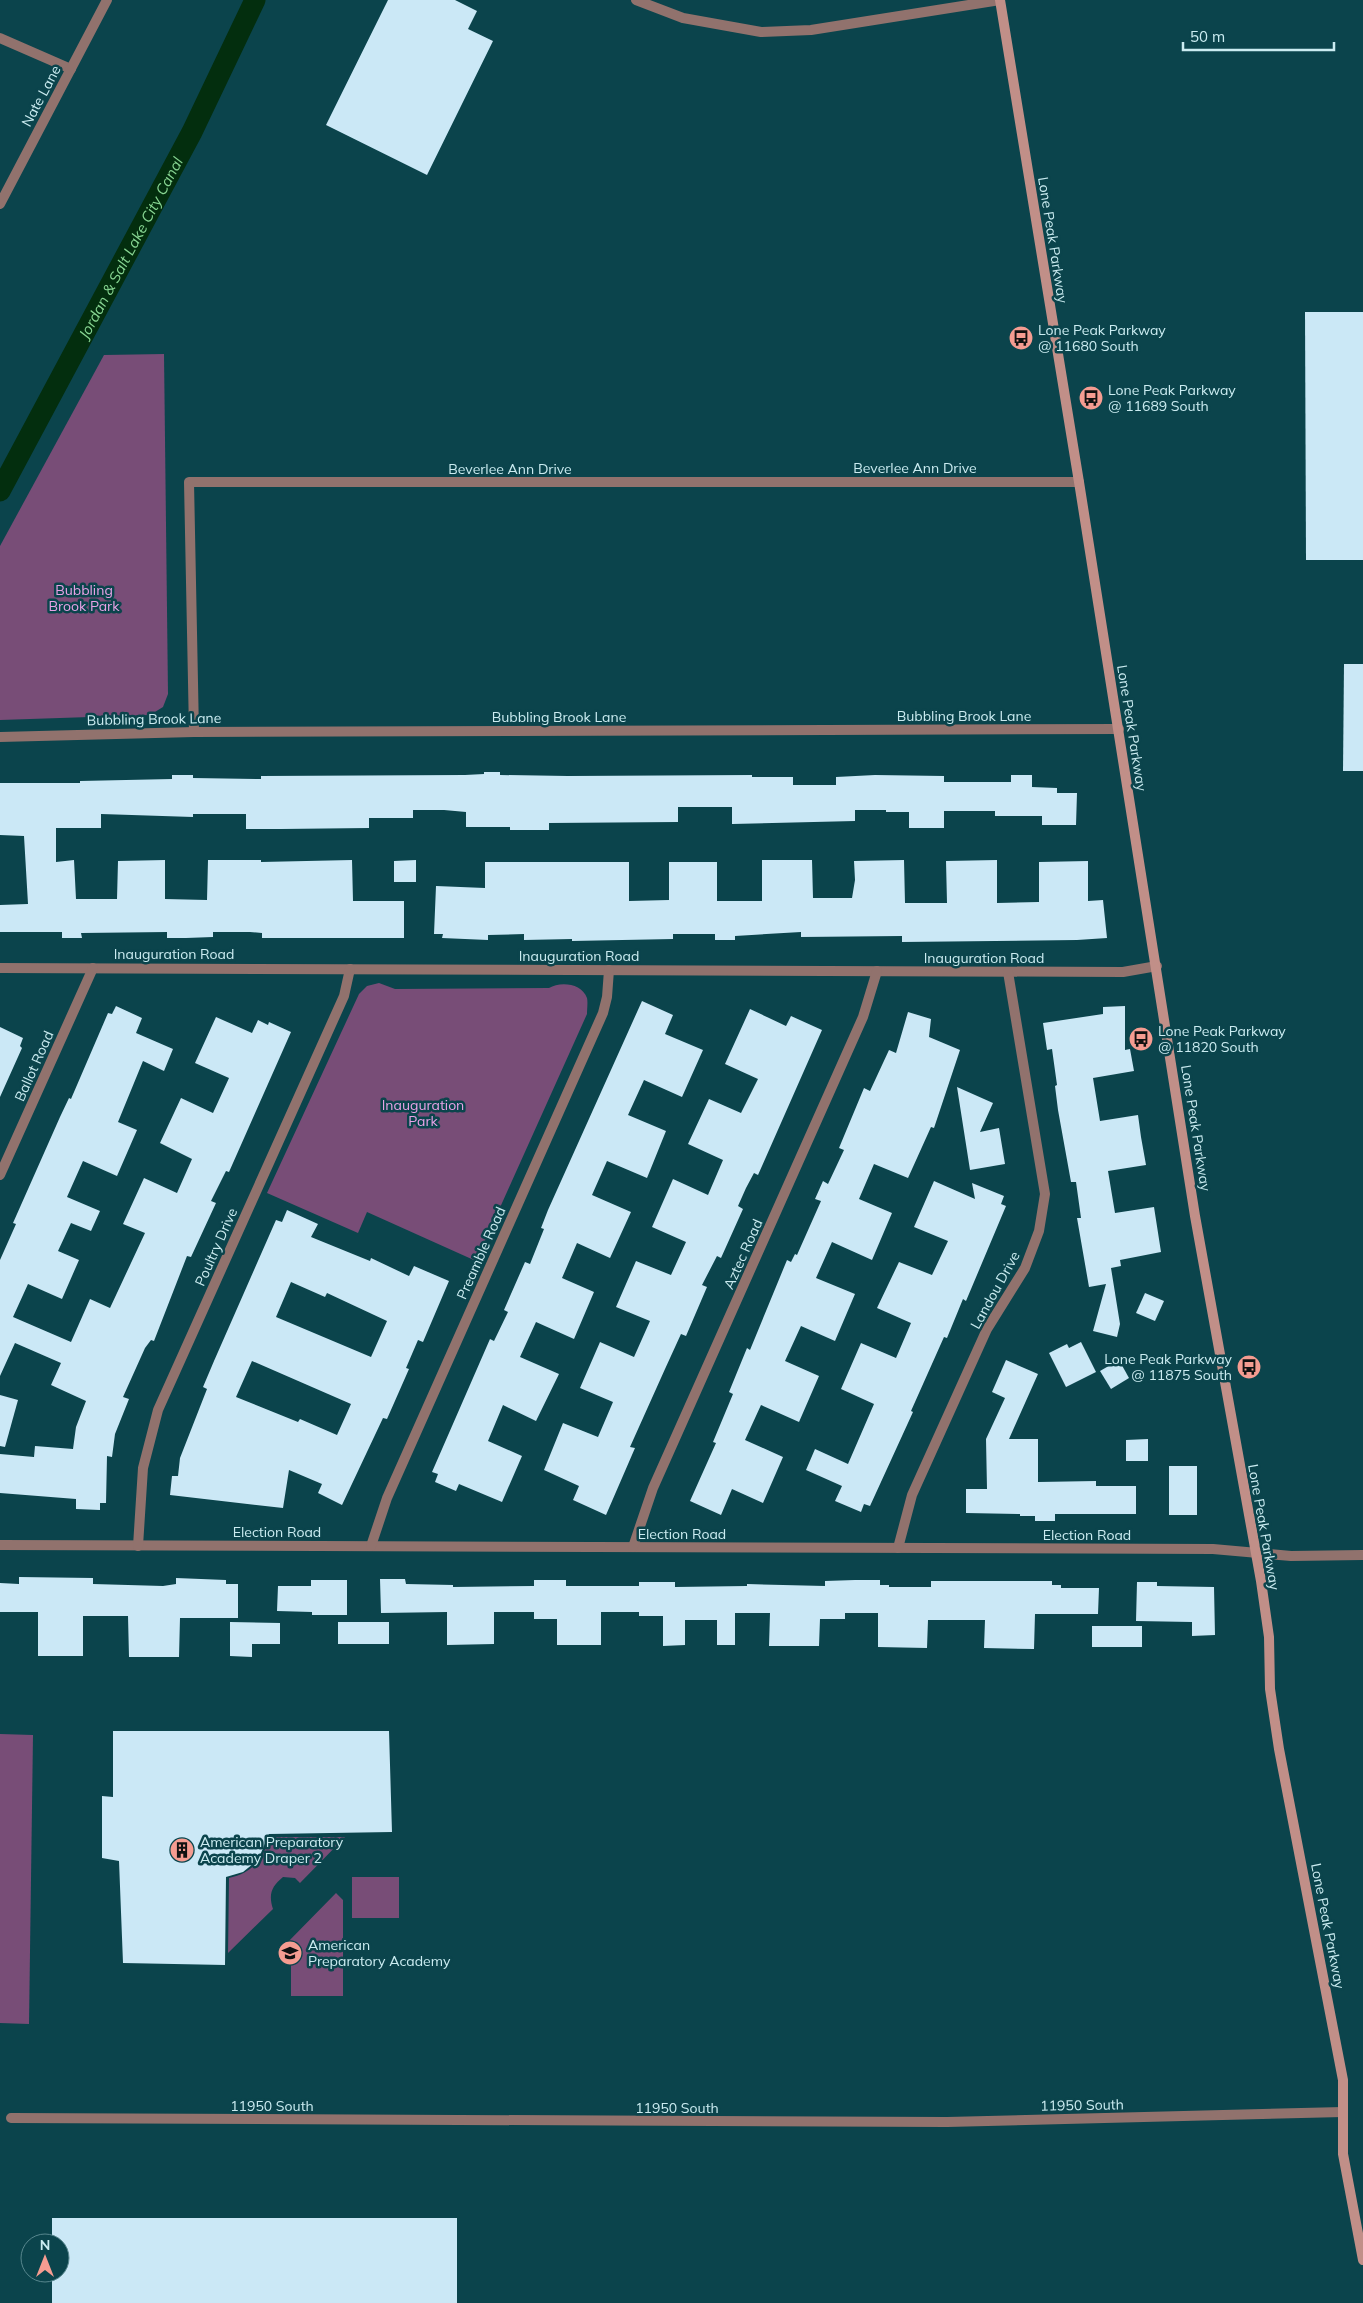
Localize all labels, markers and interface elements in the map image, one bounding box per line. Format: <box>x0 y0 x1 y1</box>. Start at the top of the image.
scale bar <box>1183 20 1334 52</box>
text: 50 m <box>1190 27 1225 46</box>
street label: Nate Lane <box>17 62 65 130</box>
water label: Jordan & Salt Lake City Canal <box>73 153 187 343</box>
street label: Lone Peak Parkway <box>1034 176 1072 305</box>
place label: Lone Peak Parkway @ 11680 South <box>1038 321 1166 355</box>
bus stop icon: Lone Peak Parkway @ 11680 South <box>1008 325 1034 351</box>
place label: Lone Peak Parkway @ 11689 South <box>1108 381 1236 415</box>
bus stop icon: Lone Peak Parkway @ 11689 South <box>1078 385 1104 411</box>
street label: Beverlee Ann Drive <box>853 459 977 477</box>
street label: Beverlee Ann Drive <box>448 460 572 478</box>
park label: Bubbling Brook Park <box>49 581 120 615</box>
street label: Lone Peak Parkway <box>1113 664 1151 793</box>
street label: Bubbling Brook Lane <box>897 707 1031 725</box>
street label: Bubbling Brook Lane <box>492 708 626 726</box>
street label: Bubbling Brook Lane <box>87 709 221 729</box>
street label: Inauguration Road <box>114 945 234 963</box>
street label: Inauguration Road <box>519 947 639 965</box>
street label: Inauguration Road <box>924 949 1044 967</box>
place label: Lone Peak Parkway @ 11820 South <box>1158 1022 1286 1056</box>
bus stop icon: Lone Peak Parkway @ 11820 South <box>1128 1026 1154 1052</box>
street label: Ballot Road <box>10 1028 58 1104</box>
street label: Lone Peak Parkway <box>1177 1064 1215 1193</box>
park label: Inauguration Park <box>382 1096 464 1130</box>
street label: Preamble Road <box>453 1204 509 1302</box>
street label: Poultry Drive <box>191 1205 241 1289</box>
street label: Aztec Road <box>720 1216 766 1292</box>
street label: Landou Drive <box>966 1248 1024 1332</box>
place label: Lone Peak Parkway @ 11875 South <box>1104 1350 1233 1384</box>
bus stop icon: Lone Peak Parkway @ 11875 South <box>1236 1354 1262 1380</box>
street label: Lone Peak Parkway <box>1244 1463 1284 1592</box>
street label: Election Road <box>233 1523 321 1541</box>
street label: Election Road <box>638 1525 726 1543</box>
street label: Election Road <box>1043 1526 1131 1544</box>
place label: American Preparatory Academy Draper 2 <box>200 1833 344 1867</box>
building icon: American Preparatory Academy Draper 2 <box>169 1837 195 1863</box>
street label: Lone Peak Parkway <box>1307 1862 1349 1991</box>
place label: American Preparatory Academy <box>308 1936 451 1970</box>
school or university icon: American Preparatory Academy <box>277 1940 303 1966</box>
street label: 11950 South <box>1040 2095 1124 2115</box>
street label: 11950 South <box>230 2097 314 2115</box>
street label: 11950 South <box>635 2099 719 2117</box>
north arrow <box>20 2233 70 2283</box>
text: N <box>40 2236 50 2254</box>

